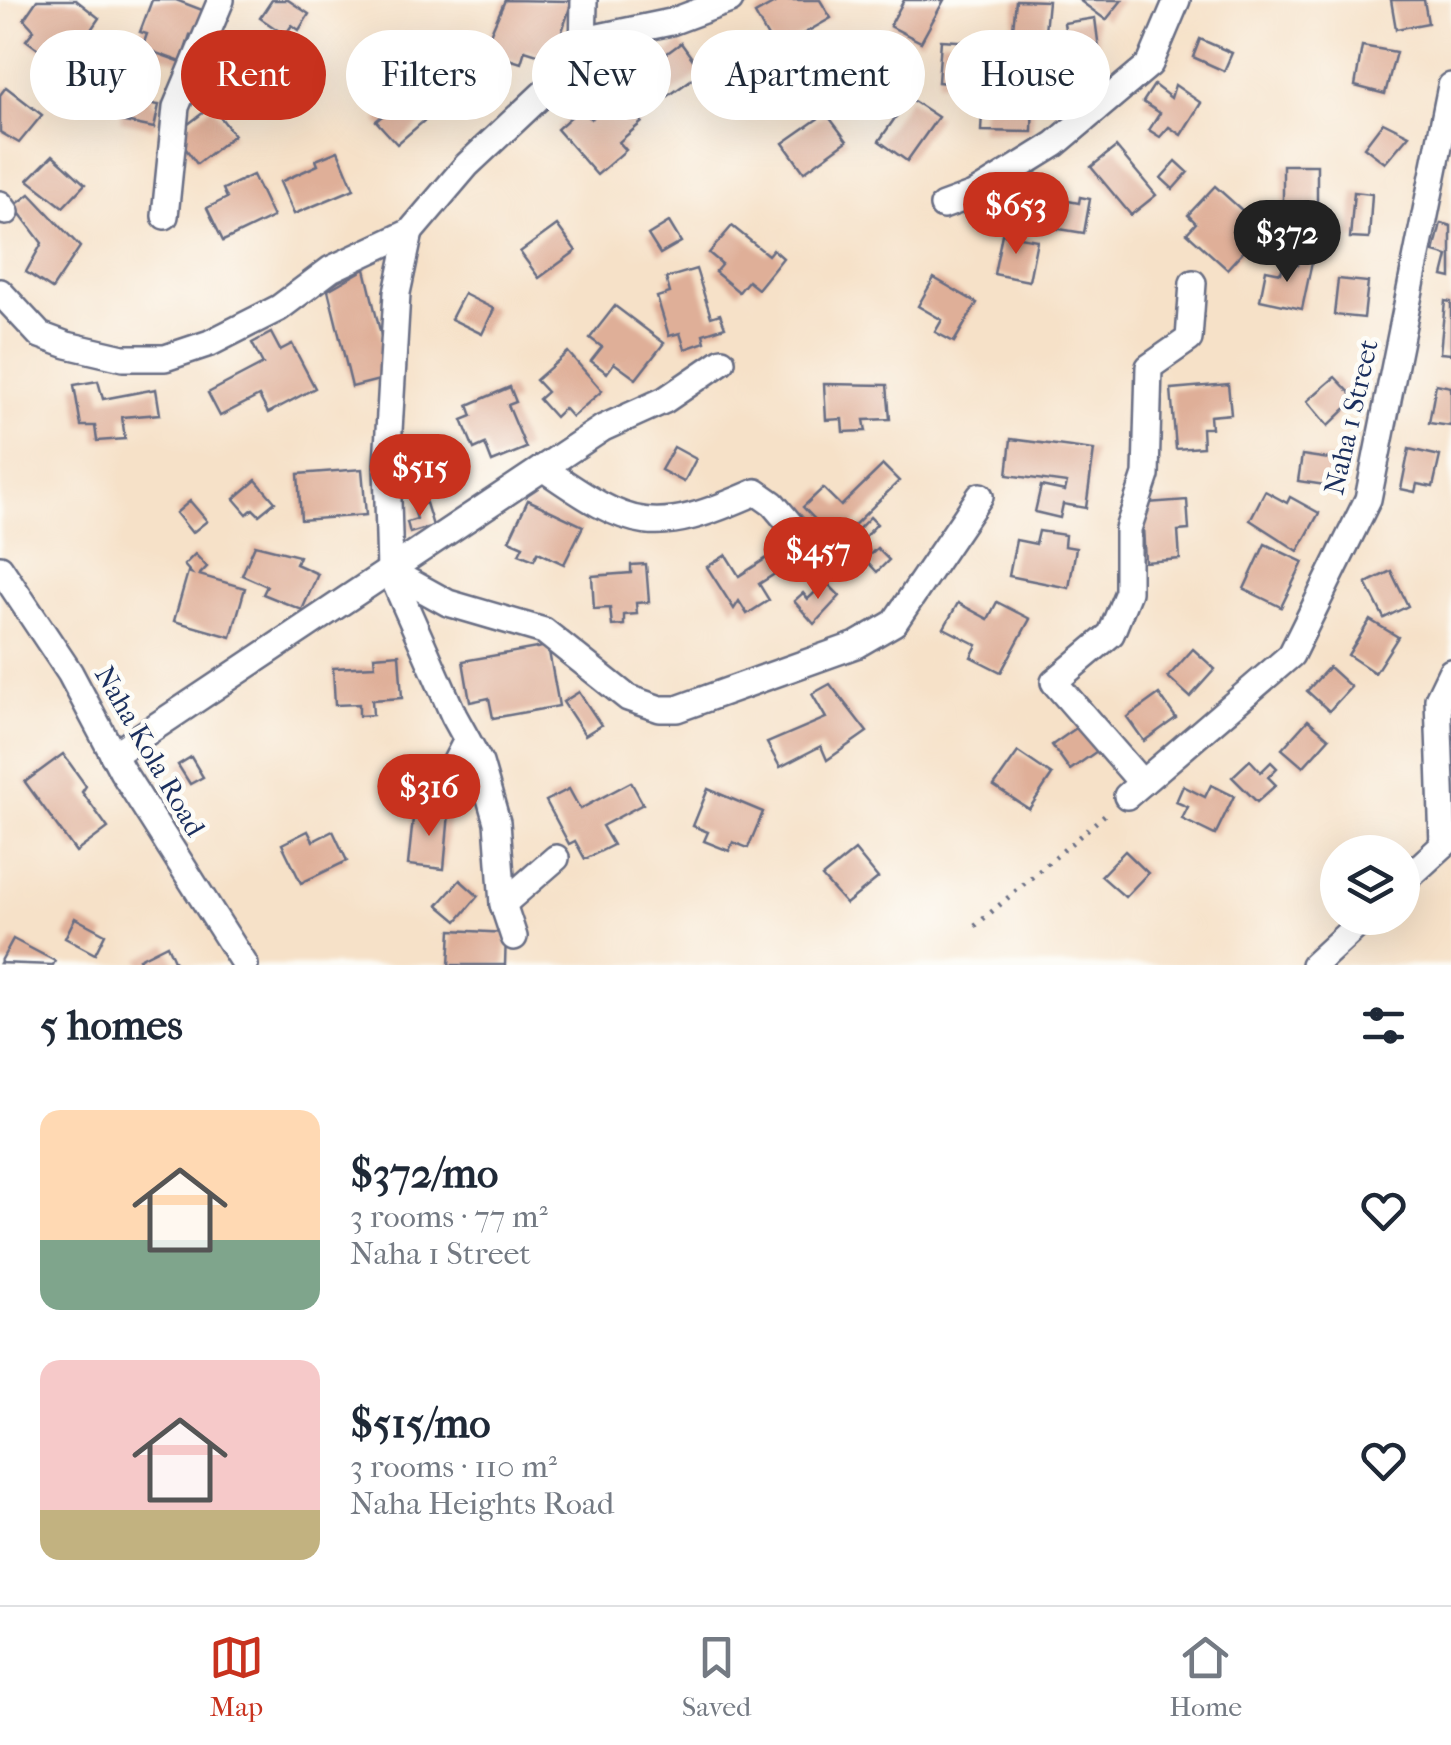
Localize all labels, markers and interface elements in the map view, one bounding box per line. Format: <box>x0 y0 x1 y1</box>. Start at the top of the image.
chip: Buy <box>30 30 161 120</box>
chip: Rent <box>181 30 326 120</box>
chip: Filters <box>346 30 512 120</box>
chip: New <box>532 30 671 120</box>
chip: Apartment <box>691 30 925 120</box>
chip: House <box>945 30 1110 120</box>
pin: $653 <box>957 172 1075 257</box>
text: $653 <box>985 186 1047 223</box>
pin: $372 <box>1228 200 1346 285</box>
text: $372 <box>1256 214 1318 251</box>
street label: Naha 1 Street <box>1317 336 1385 498</box>
pin: $515 <box>361 434 479 519</box>
text: $515 <box>392 448 448 485</box>
pin: $457 <box>759 517 877 602</box>
text: $457 <box>786 531 850 568</box>
street label: Naha Kola Road <box>88 660 212 843</box>
pin: $316 <box>370 754 488 839</box>
text: $316 <box>399 768 459 805</box>
map controls <box>1320 835 1420 935</box>
button: layers <box>1320 835 1420 935</box>
icon: filters <box>1356 998 1411 1053</box>
text: 5 homes <box>40 1001 183 1050</box>
text: $372/mo <box>350 1149 498 1198</box>
icon: home <box>120 1150 240 1270</box>
icon: heart <box>1356 1183 1411 1238</box>
text: 3 rooms · 77 m² <box>350 1198 548 1235</box>
text: Naha 1 Street <box>350 1235 531 1272</box>
text: $515/mo <box>350 1399 491 1448</box>
icon: home <box>120 1400 240 1520</box>
icon: heart <box>1356 1433 1411 1488</box>
text: 3 rooms · 110 m² <box>350 1448 557 1485</box>
text: Naha Heights Road <box>350 1485 614 1522</box>
tab: Map <box>209 1630 264 1723</box>
tab: Saved <box>682 1630 751 1723</box>
tab: Home <box>1169 1630 1242 1723</box>

